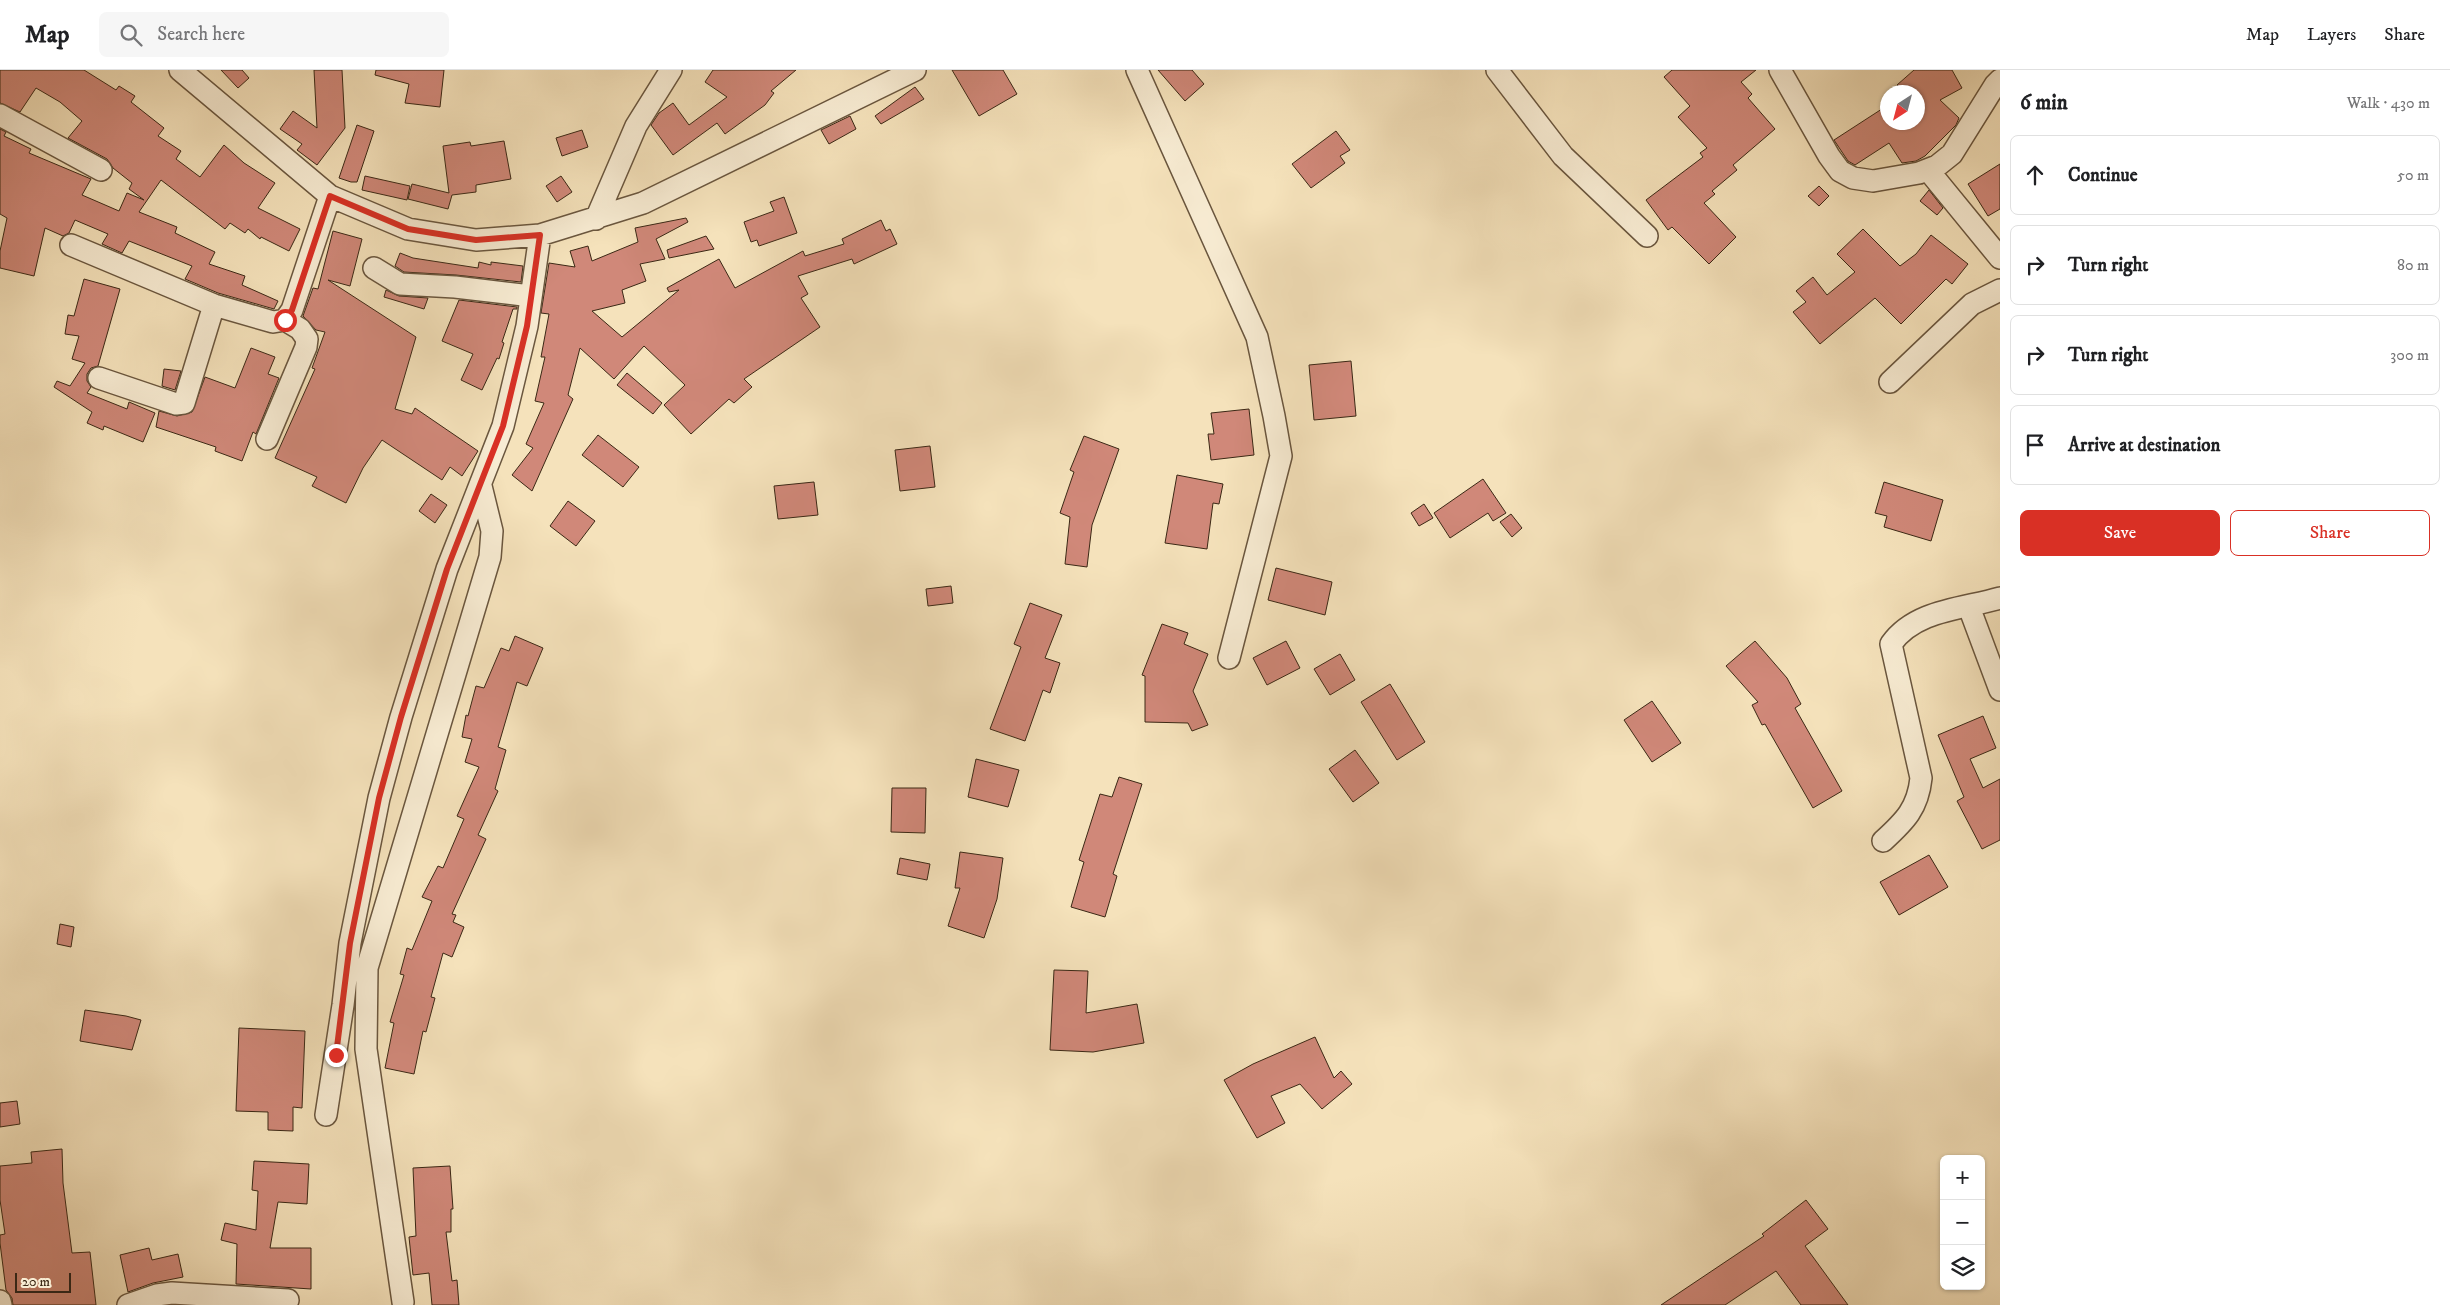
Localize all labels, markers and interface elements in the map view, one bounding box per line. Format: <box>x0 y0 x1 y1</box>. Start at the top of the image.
search box <box>99 12 449 57</box>
text: Map <box>25 20 69 50</box>
icon: search <box>117 21 145 49</box>
text: Search here <box>157 23 245 46</box>
text: Map <box>2246 24 2279 46</box>
text: Layers <box>2307 24 2356 46</box>
text: Share <box>2384 24 2425 46</box>
north arrow <box>1880 85 1925 130</box>
text: 6 min <box>2020 90 2068 116</box>
text: Walk · 430 m <box>2347 93 2430 113</box>
icon: ahead <box>2021 161 2049 189</box>
text: Continue <box>2068 164 2138 187</box>
text: 50 m <box>2397 165 2429 185</box>
icon: right <box>2021 251 2049 279</box>
text: Turn right <box>2068 254 2148 277</box>
text: 80 m <box>2397 255 2429 275</box>
route start <box>274 309 297 332</box>
icon: right <box>2021 341 2049 369</box>
text: Turn right <box>2068 344 2148 367</box>
text: 300 m <box>2390 345 2429 365</box>
icon: arrive <box>2021 431 2049 459</box>
text: Arrive at destination <box>2068 434 2220 457</box>
button: Save <box>2020 510 2220 556</box>
button: Share <box>2230 510 2430 556</box>
route end <box>325 1044 348 1067</box>
map controls <box>1940 1155 1985 1290</box>
button: + <box>1940 1155 1985 1200</box>
button: − <box>1940 1200 1985 1245</box>
button: layers <box>1940 1245 1985 1290</box>
scale bar <box>15 1270 71 1293</box>
text: 20 m <box>22 1273 50 1291</box>

